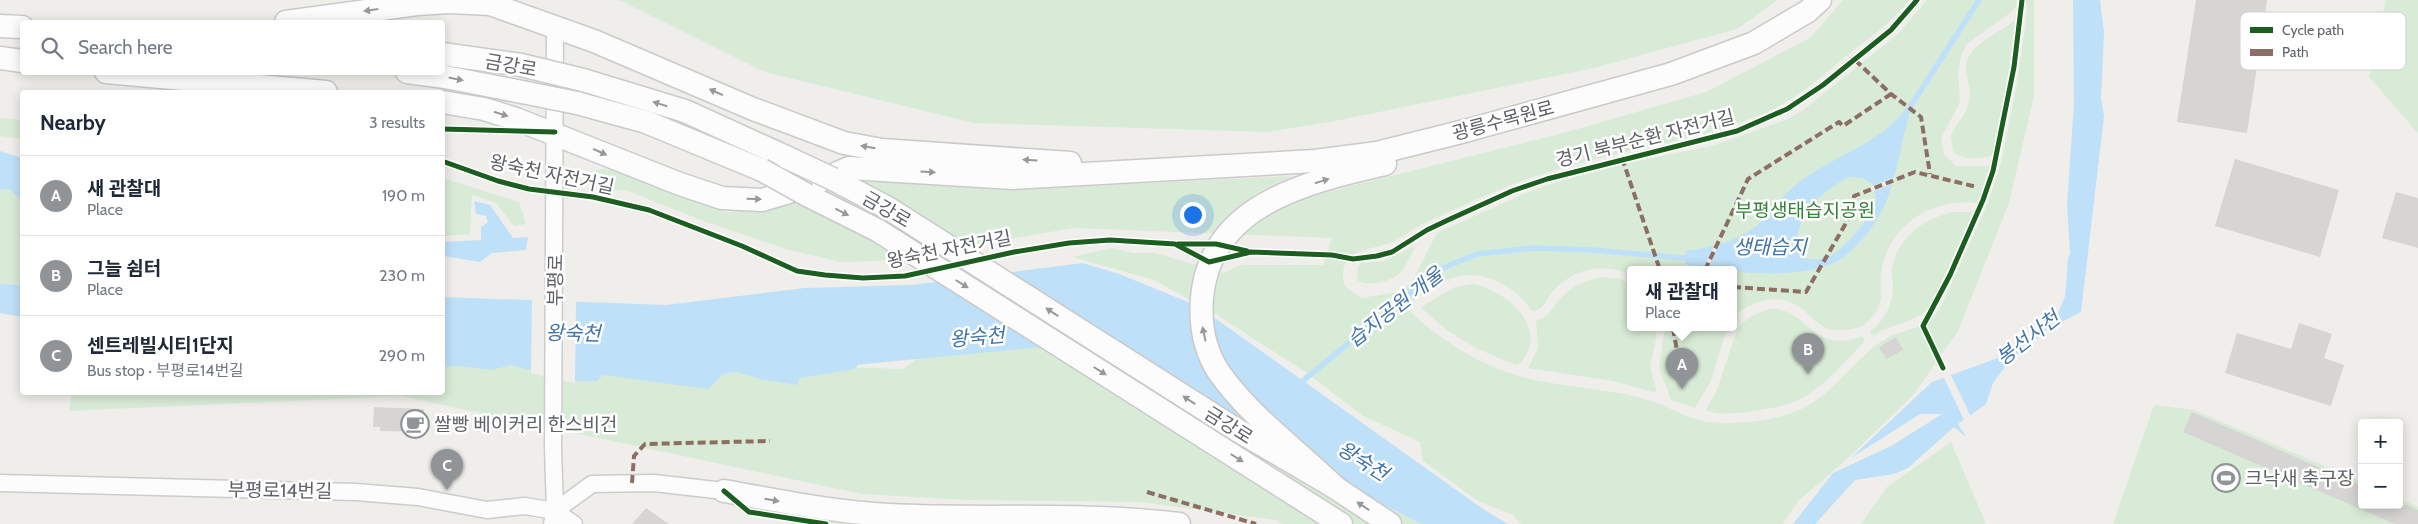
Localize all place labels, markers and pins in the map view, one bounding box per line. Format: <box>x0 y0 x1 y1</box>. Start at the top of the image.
pin: B <box>1792 333 1824 374</box>
pin: A <box>1666 348 1698 389</box>
cafe icon: 쌀빵 베이커리 한스비건 <box>400 409 430 439</box>
place label: 쌀빵 베이커리 한스비건 <box>434 413 617 436</box>
pin: C <box>431 449 463 490</box>
sports icon: 크낙새 축구장 <box>2211 463 2241 493</box>
place label: 크낙새 축구장 <box>2245 467 2354 490</box>

